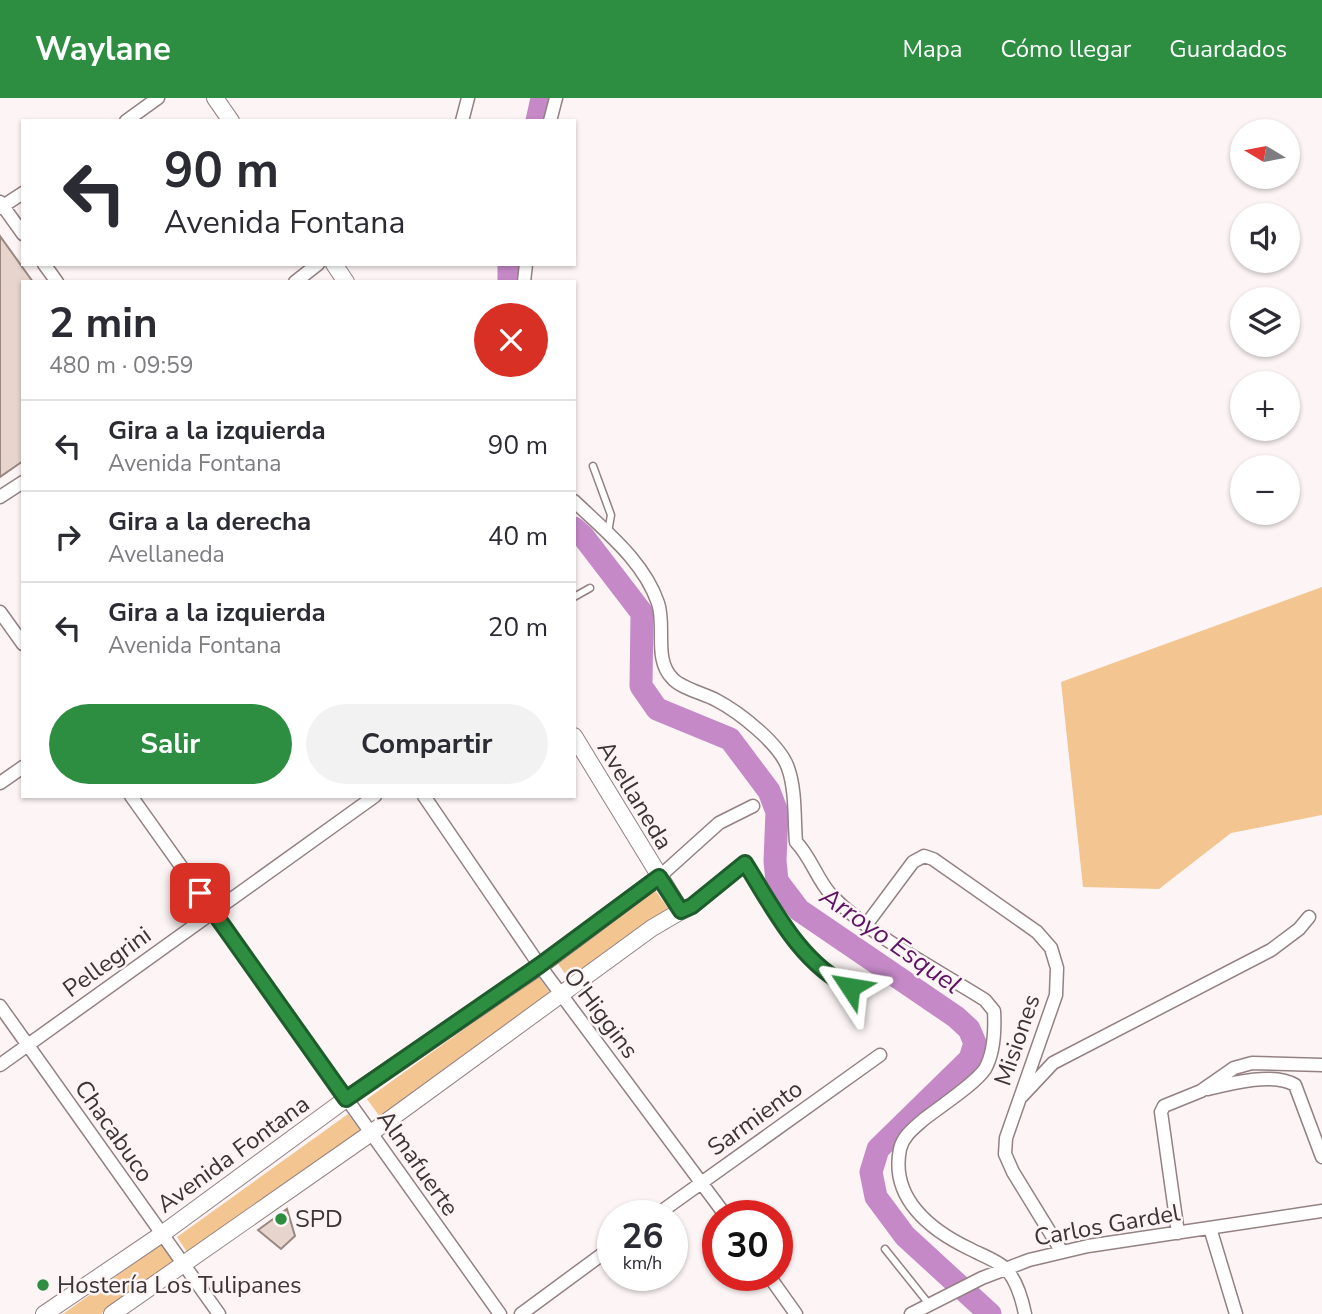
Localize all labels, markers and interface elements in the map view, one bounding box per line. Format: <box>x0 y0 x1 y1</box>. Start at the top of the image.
text: Waylane <box>35 27 171 72</box>
text: Mapa <box>902 33 962 65</box>
text: Cómo llegar <box>1000 33 1131 65</box>
text: Guardados <box>1169 33 1287 65</box>
north arrow <box>1230 119 1300 189</box>
map controls <box>1230 119 1300 525</box>
text: 90 m <box>164 137 279 204</box>
icon: left <box>49 147 140 238</box>
text: Avenida Fontana <box>164 201 405 244</box>
button: sound <box>1230 203 1300 273</box>
button: layers <box>1230 287 1300 357</box>
text: 2 min <box>49 295 158 352</box>
button: close <box>474 303 548 377</box>
text: 480 m · 09:59 <box>49 350 194 381</box>
button: + <box>1230 371 1300 441</box>
text: Gira a la izquierda <box>108 413 326 448</box>
icon: left <box>49 427 87 465</box>
text: 90 m <box>488 428 548 463</box>
text: Avenida Fontana <box>108 448 282 479</box>
button: − <box>1230 455 1300 525</box>
text: Gira a la derecha <box>108 504 311 539</box>
icon: right <box>49 518 87 556</box>
text: 40 m <box>488 519 548 554</box>
text: Avellaneda <box>108 539 225 570</box>
text: Gira a la izquierda <box>108 595 326 630</box>
icon: left <box>49 609 87 647</box>
text: 20 m <box>488 610 548 645</box>
text: Avenida Fontana <box>108 630 282 661</box>
button: Salir <box>49 704 292 784</box>
button: Compartir <box>306 704 548 784</box>
street label: Avellaneda <box>590 735 680 855</box>
pin <box>170 863 230 923</box>
icon: arrive <box>181 874 219 912</box>
water label: Arroyo Esquel <box>812 878 968 1002</box>
street label: Pellegrini <box>56 919 158 1005</box>
position arrow <box>813 950 887 1024</box>
street label: O'Higgins <box>556 961 646 1065</box>
street label: Misiones <box>986 990 1048 1090</box>
street label: Sarmiento <box>701 1073 809 1163</box>
street label: Chacabuco <box>67 1074 161 1188</box>
street label: Avenida Fontana <box>150 1088 316 1220</box>
street label: Almafuerte <box>370 1104 466 1222</box>
street label: Carlos Gardel <box>1032 1196 1182 1254</box>
speed limit sign: 30 <box>702 1200 793 1291</box>
place label: SPD <box>295 1203 343 1235</box>
marker: SPD <box>273 1211 289 1227</box>
text: 26 <box>621 1213 664 1260</box>
text: km/h <box>623 1251 662 1275</box>
place label: Hostería Los Tulipanes <box>57 1269 302 1301</box>
marker: Hostería Los Tulipanes <box>35 1277 51 1293</box>

